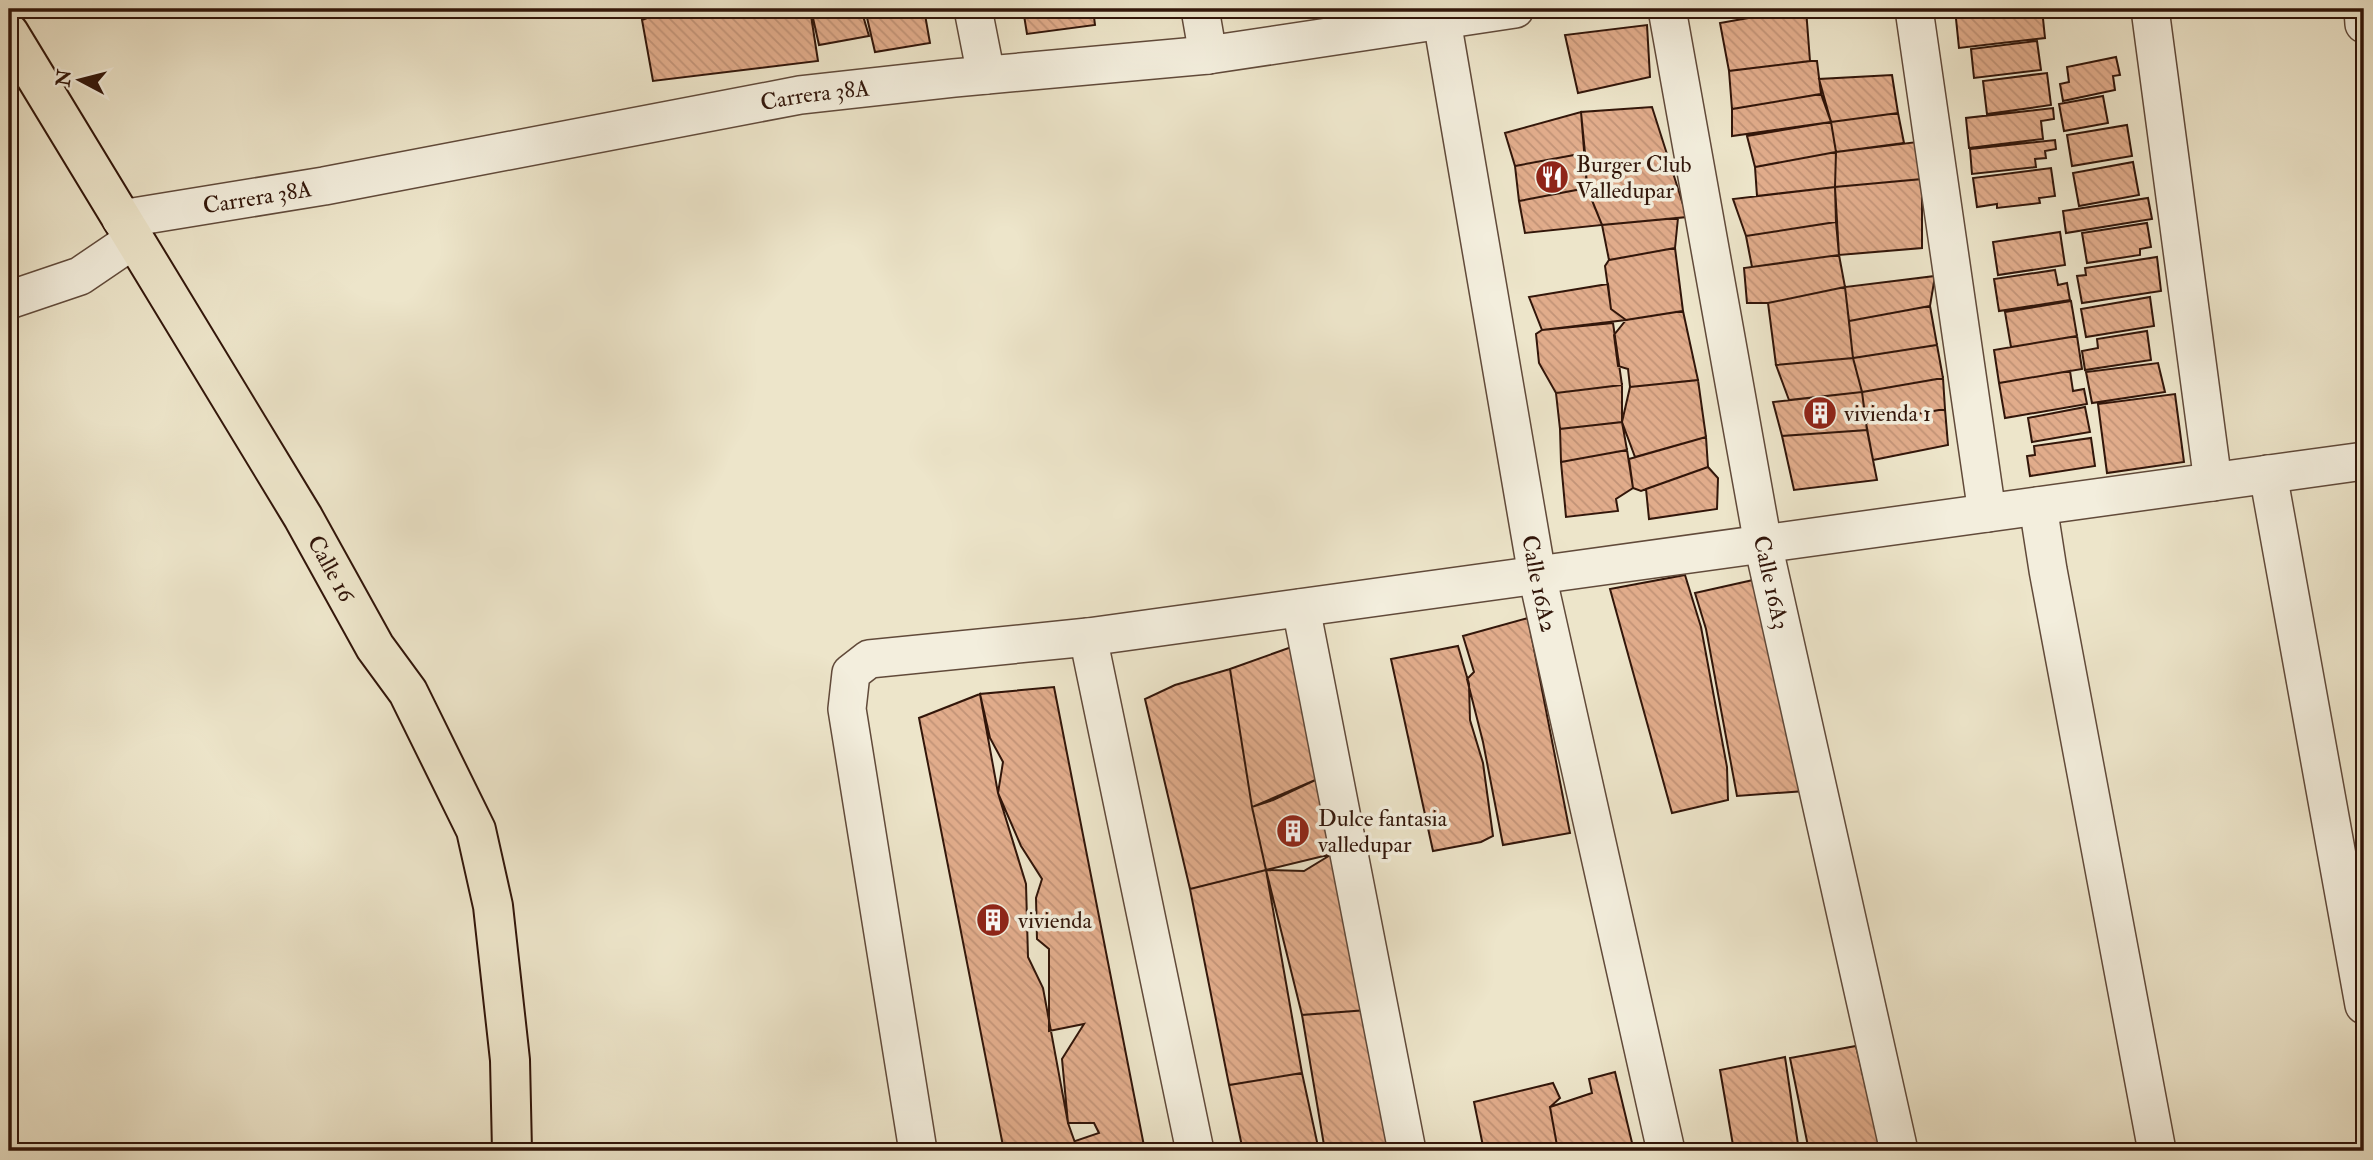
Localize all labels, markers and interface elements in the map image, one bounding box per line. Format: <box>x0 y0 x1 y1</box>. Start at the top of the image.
north arrow <box>46 46 116 116</box>
text: N <box>51 67 77 89</box>
street label: Carrera 38A <box>758 73 871 117</box>
place label: Burger Club Valledupar <box>1576 150 1692 206</box>
restaurant icon: Burger Club Valledupar <box>1533 158 1571 196</box>
street label: Carrera 38A <box>201 174 314 220</box>
building icon: vivienda 1 <box>1801 394 1839 432</box>
place label: vivienda 1 <box>1843 399 1931 428</box>
street label: Calle 16 <box>301 530 362 608</box>
street label: Calle 16A2 <box>1515 533 1563 635</box>
street label: Calle 16A3 <box>1747 533 1796 632</box>
place label: Dulce fantasia valledupar <box>1317 804 1448 860</box>
building icon: Dulce fantasia valledupar <box>1274 812 1312 850</box>
building icon: vivienda <box>974 901 1012 939</box>
place label: vivienda <box>1017 906 1093 935</box>

